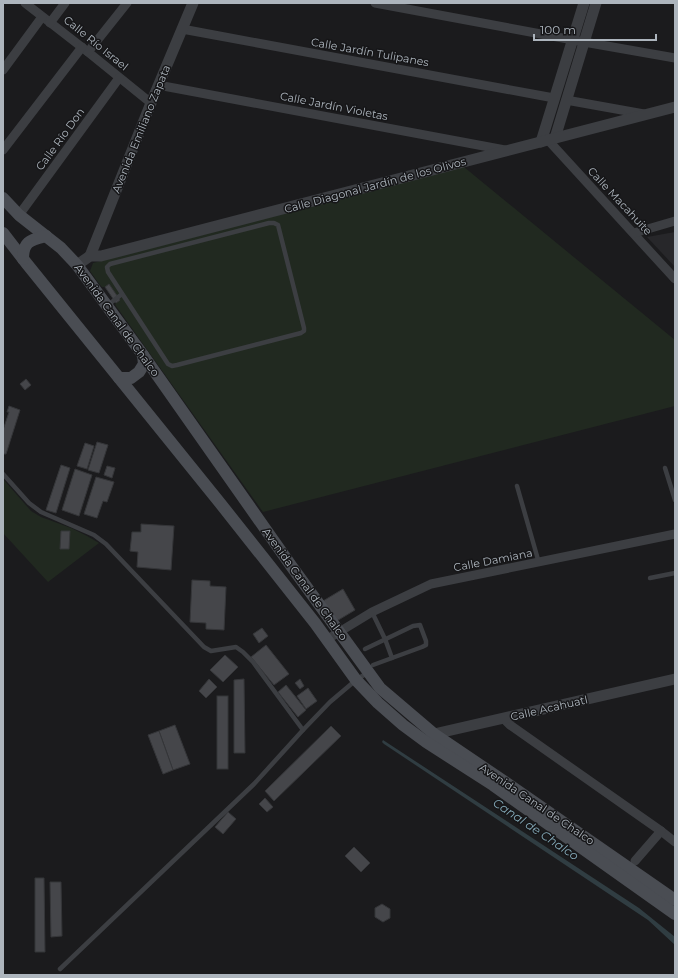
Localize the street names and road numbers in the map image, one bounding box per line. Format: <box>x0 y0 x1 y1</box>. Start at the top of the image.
street label: Calle Río Israel <box>61 13 131 73</box>
street label: Calle Jardín Tulipanes <box>310 35 431 69</box>
street label: Avenida Emiliano Zapata <box>109 63 173 195</box>
street label: Calle Jardín Violetas <box>279 89 390 123</box>
street label: Calle Río Don <box>33 105 87 173</box>
street label: Calle Diagonal Jardín de los Olivos <box>283 154 468 216</box>
street label: Calle Macahuite <box>585 164 655 238</box>
street label: Avenida Canal de Chalco <box>71 261 163 379</box>
street label: Avenida Canal de Chalco <box>259 525 351 643</box>
street label: Calle Damiana <box>452 545 534 575</box>
street label: Calle Acahuatl <box>509 692 589 724</box>
street label: Avenida Canal de Chalco <box>477 761 597 847</box>

